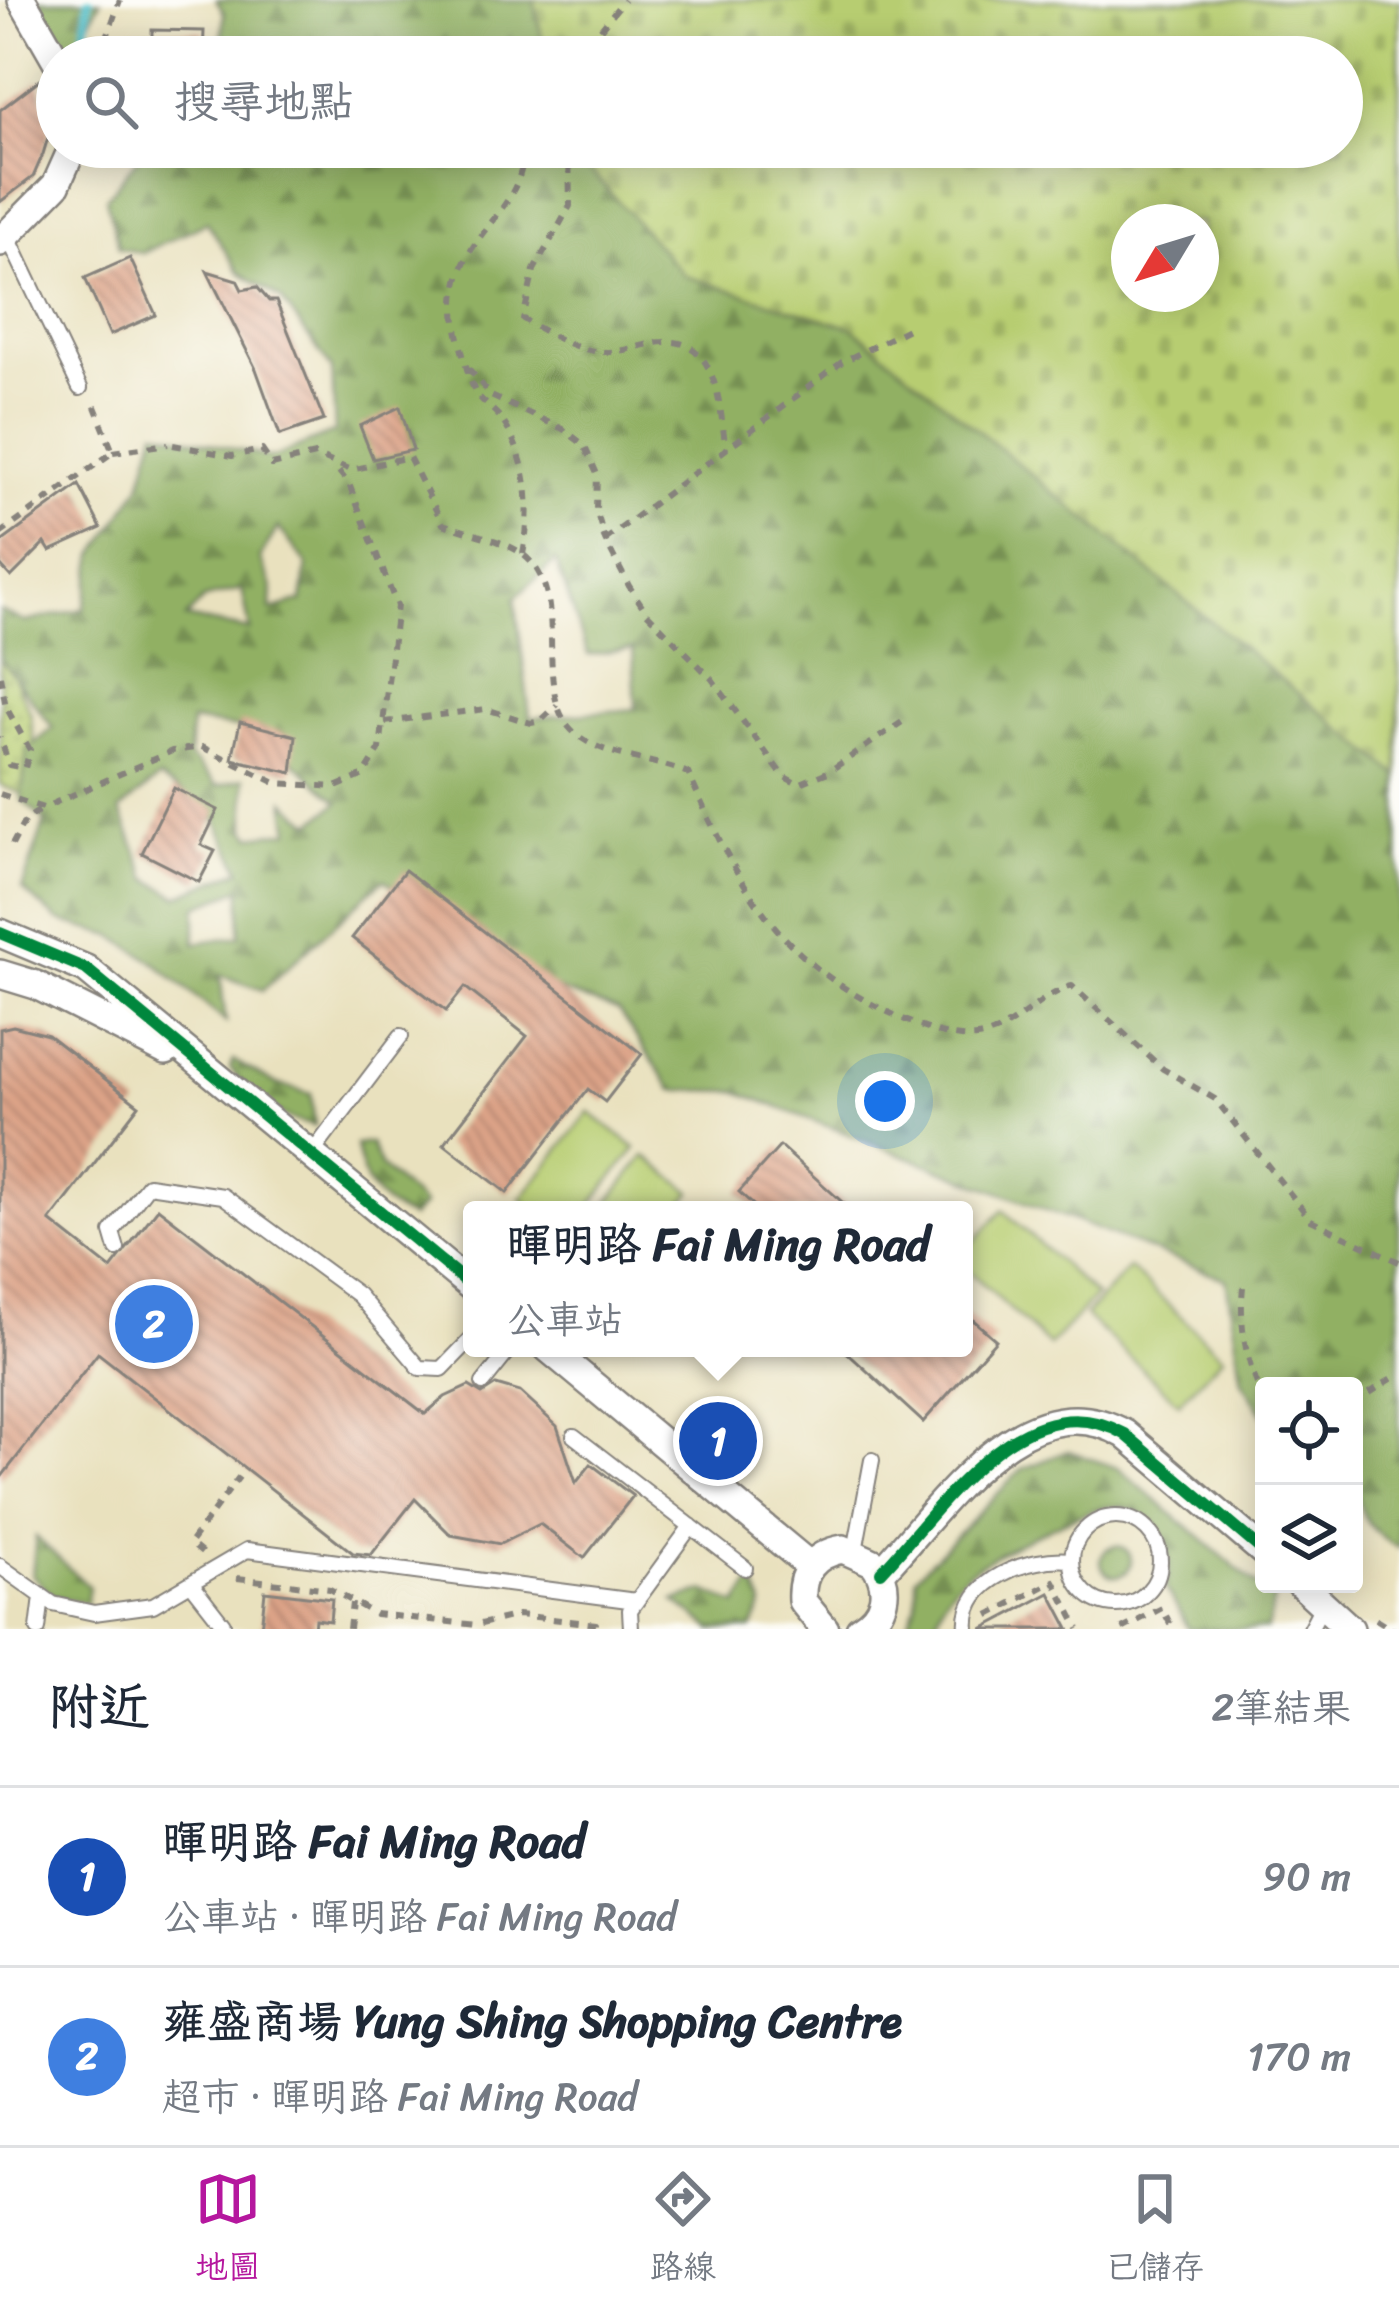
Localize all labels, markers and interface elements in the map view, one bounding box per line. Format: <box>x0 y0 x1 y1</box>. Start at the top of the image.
search box <box>36 36 1363 168</box>
text: 搜尋地點 <box>174 62 354 142</box>
icon: search <box>78 69 144 135</box>
north arrow <box>1111 204 1219 312</box>
your location <box>855 1071 915 1131</box>
popup <box>463 1201 973 1357</box>
text: 暉明路 Fai Ming Road <box>506 1205 930 1285</box>
pin: 2 <box>115 1279 193 1369</box>
text: 公車站 <box>506 1285 623 1354</box>
map controls <box>1255 1377 1363 1593</box>
button: locate <box>1255 1377 1363 1485</box>
pin: 1 <box>679 1396 757 1486</box>
button: layers <box>1255 1485 1363 1593</box>
text: 附近 <box>48 1662 150 1752</box>
text: 2筆結果 <box>1211 1673 1351 1742</box>
text: 暉明路 Fai Ming Road <box>162 1802 586 1882</box>
text: 1 <box>79 1842 95 1911</box>
text: 90 m <box>1262 1842 1351 1911</box>
text: 公車站 · 暉明路 Fai Ming Road <box>162 1882 677 1951</box>
text: 雍盛商場 Yung Shing Shopping Centre <box>162 1982 902 2062</box>
text: 2 <box>76 2022 98 2091</box>
text: 170 m <box>1247 2022 1351 2091</box>
text: 超市 · 暉明路 Fai Ming Road <box>162 2062 638 2131</box>
tab: 地圖 <box>195 2166 261 2296</box>
tab: 路線 <box>650 2166 716 2296</box>
tab: 已儲存 <box>1105 2166 1204 2296</box>

